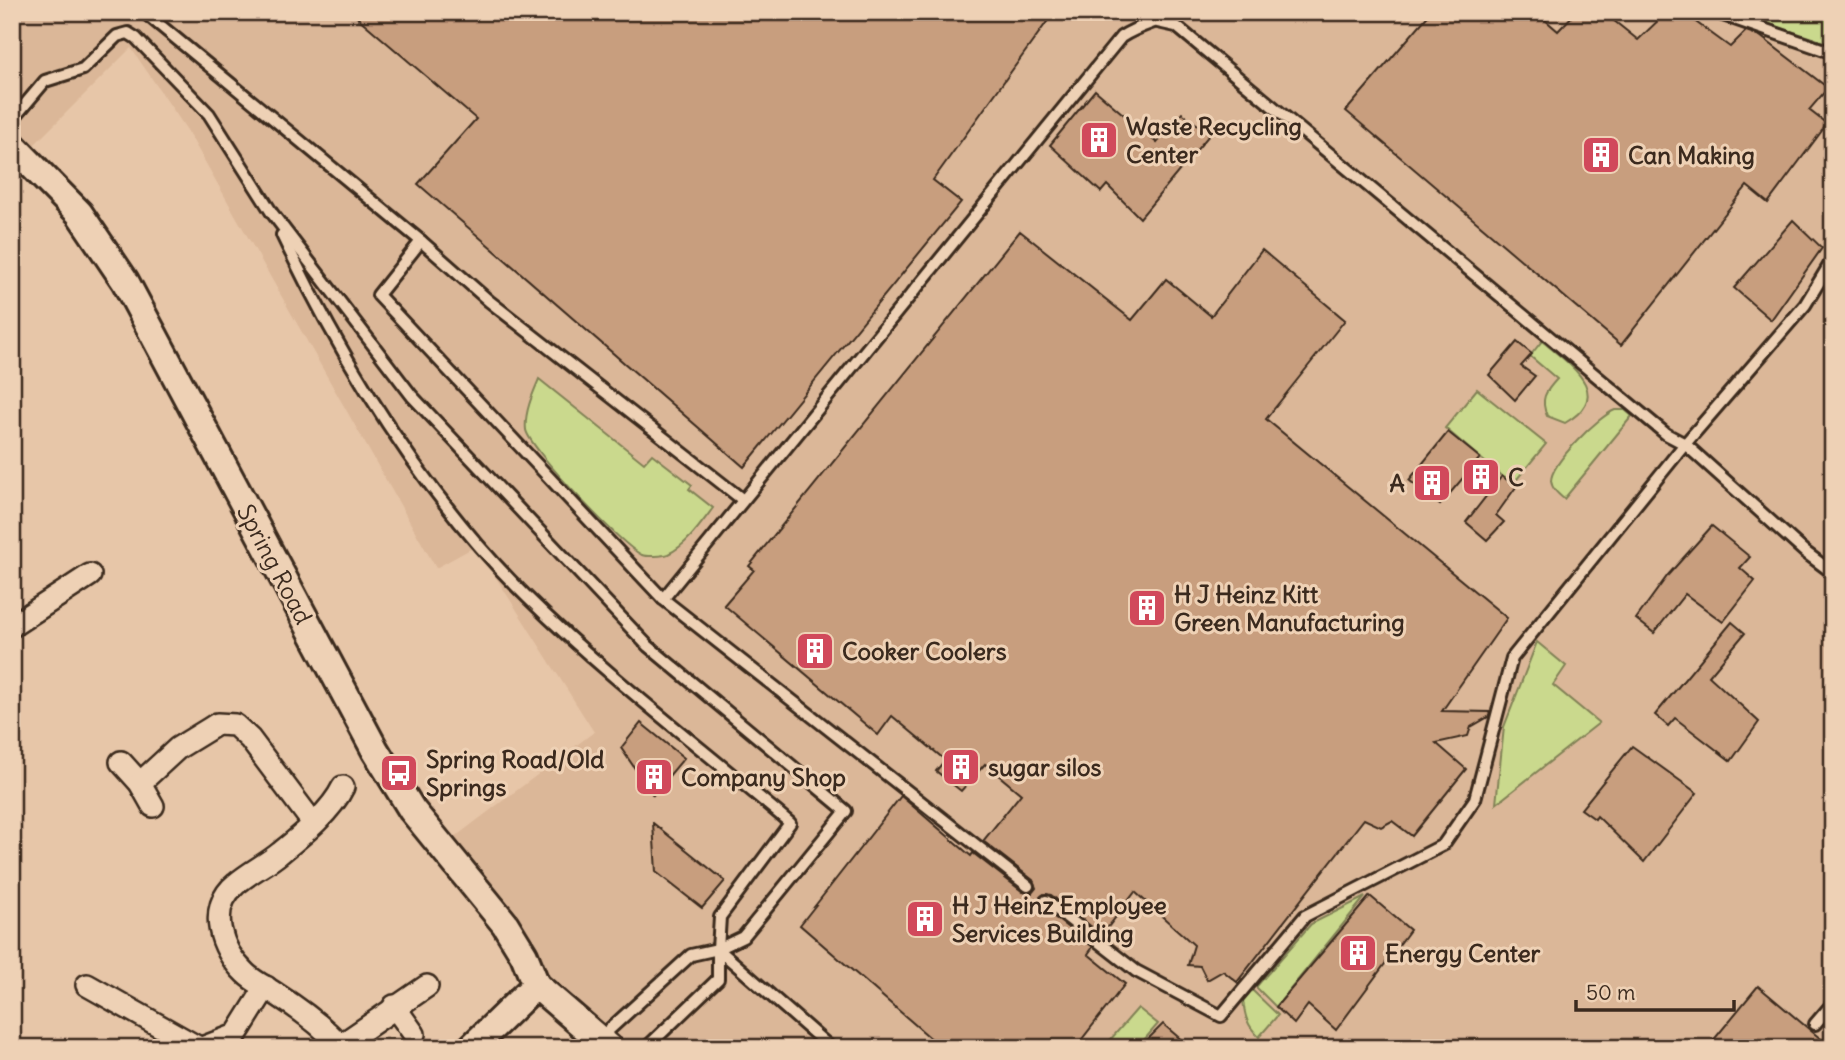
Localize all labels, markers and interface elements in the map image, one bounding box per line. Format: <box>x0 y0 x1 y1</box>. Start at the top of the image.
place label: Waste Recycling Center <box>1126 111 1302 169</box>
building icon: Waste Recycling Center <box>1078 119 1120 161</box>
building icon: Can Making <box>1580 134 1622 176</box>
place label: Can Making <box>1628 140 1755 170</box>
building icon: C <box>1460 456 1502 498</box>
building icon: A <box>1411 462 1453 504</box>
place label: C <box>1508 462 1524 492</box>
place label: A <box>1390 468 1405 498</box>
street label: Spring Road <box>231 499 319 629</box>
place label: H J Heinz Kitt Green Manufacturing <box>1174 579 1405 637</box>
building icon: H J Heinz Kitt Green Manufacturing <box>1126 587 1168 629</box>
building icon: Cooker Coolers <box>794 630 836 672</box>
place label: Cooker Coolers <box>842 636 1007 666</box>
place label: Spring Road/Old Springs <box>426 744 604 802</box>
building icon: sugar silos <box>940 746 982 788</box>
bus stop icon: Spring Road/Old Springs <box>378 752 420 794</box>
place label: sugar silos <box>988 752 1102 782</box>
building icon: Company Shop <box>633 756 675 798</box>
place label: Company Shop <box>681 762 846 792</box>
place label: H J Heinz Employee Services Building <box>952 890 1167 948</box>
building icon: H J Heinz Employee Services Building <box>904 898 946 940</box>
building icon: Energy Center <box>1337 932 1379 974</box>
place label: Energy Center <box>1385 938 1541 968</box>
scale bar <box>1576 969 1733 1013</box>
text: 50 m <box>1586 979 1635 1006</box>

